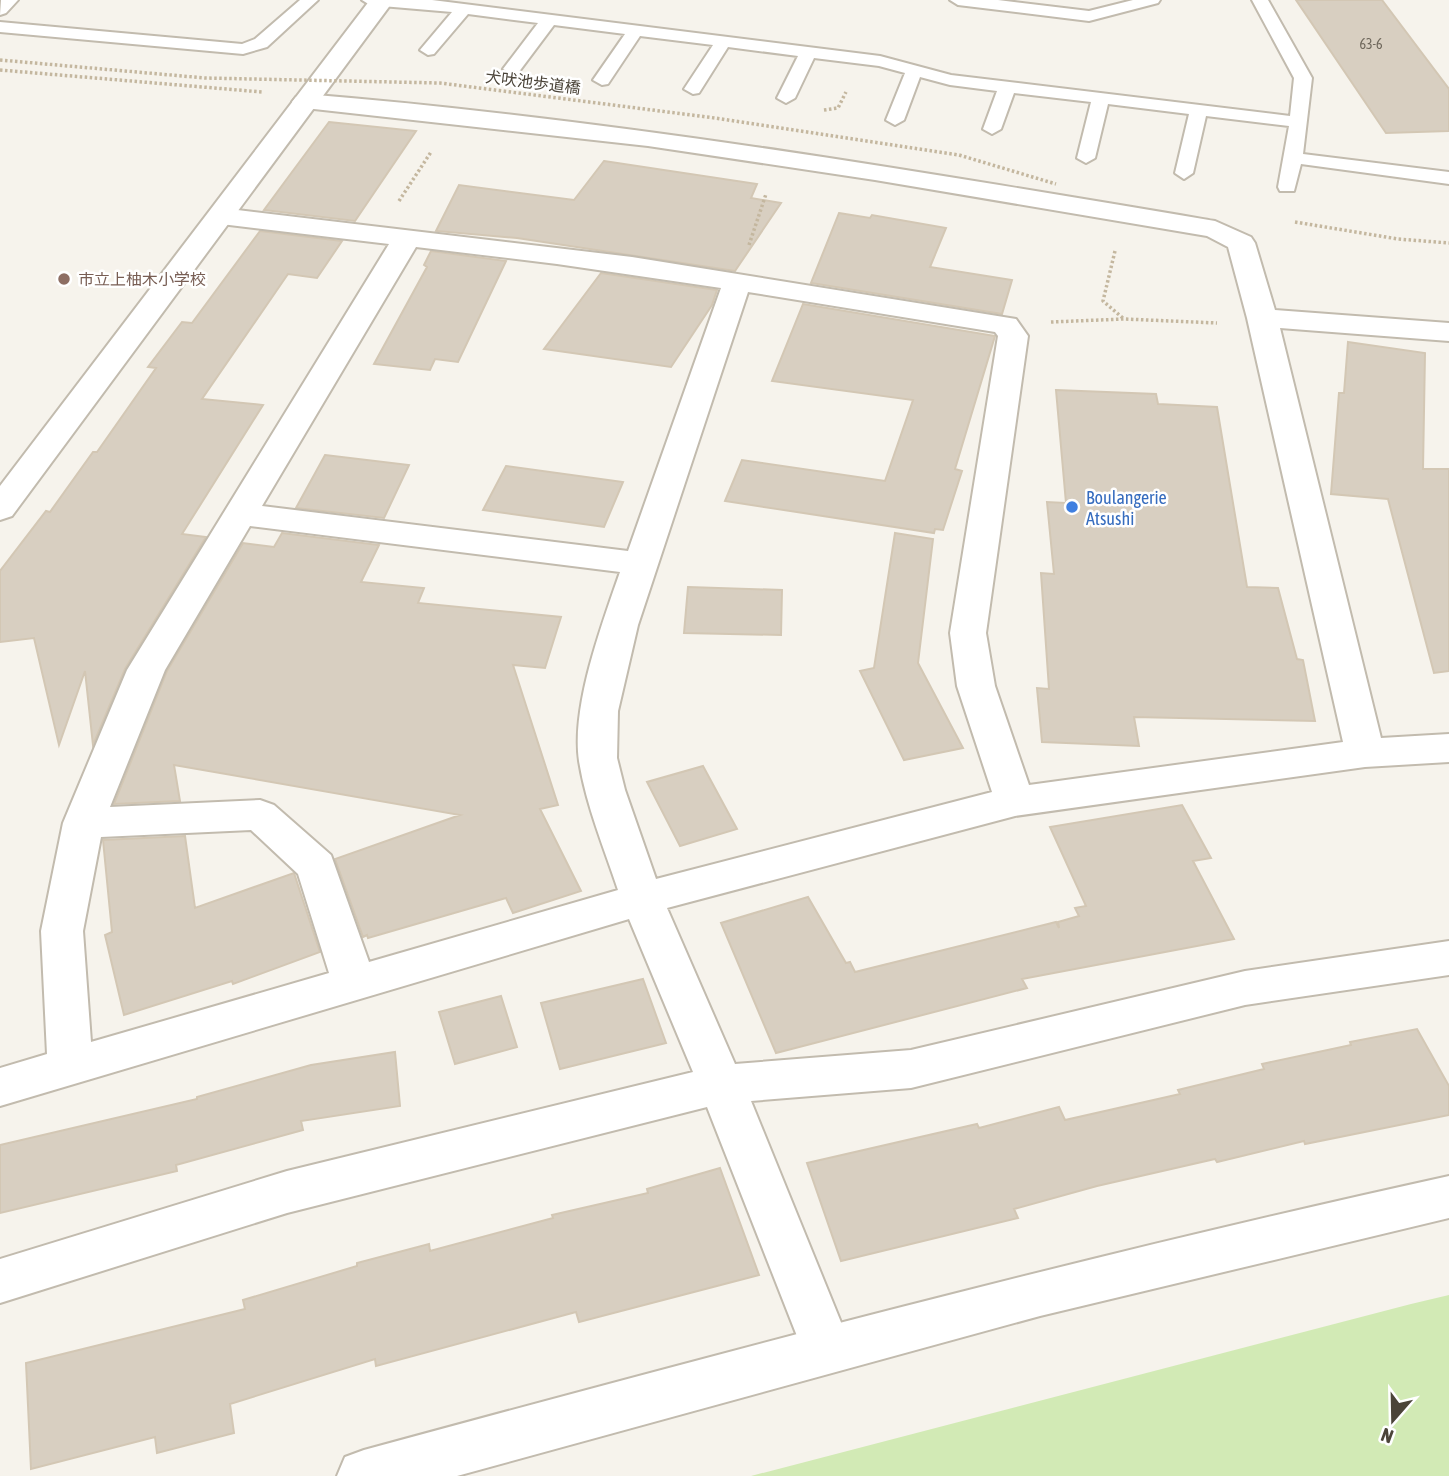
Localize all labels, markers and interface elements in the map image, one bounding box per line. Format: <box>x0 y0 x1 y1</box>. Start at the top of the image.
house number: 63-6 <box>1359 36 1383 52</box>
street label: 犬吠池歩道橋 <box>484 67 582 97</box>
place label: 市立上柚木小学校 <box>78 270 206 288</box>
marker: 市立上柚木小学校 <box>56 271 72 287</box>
place label: Boulangerie Atsushi <box>1086 487 1167 529</box>
marker: Boulangerie Atsushi <box>1064 499 1080 515</box>
north arrow <box>1358 1385 1428 1455</box>
text: N <box>1378 1424 1396 1448</box>

